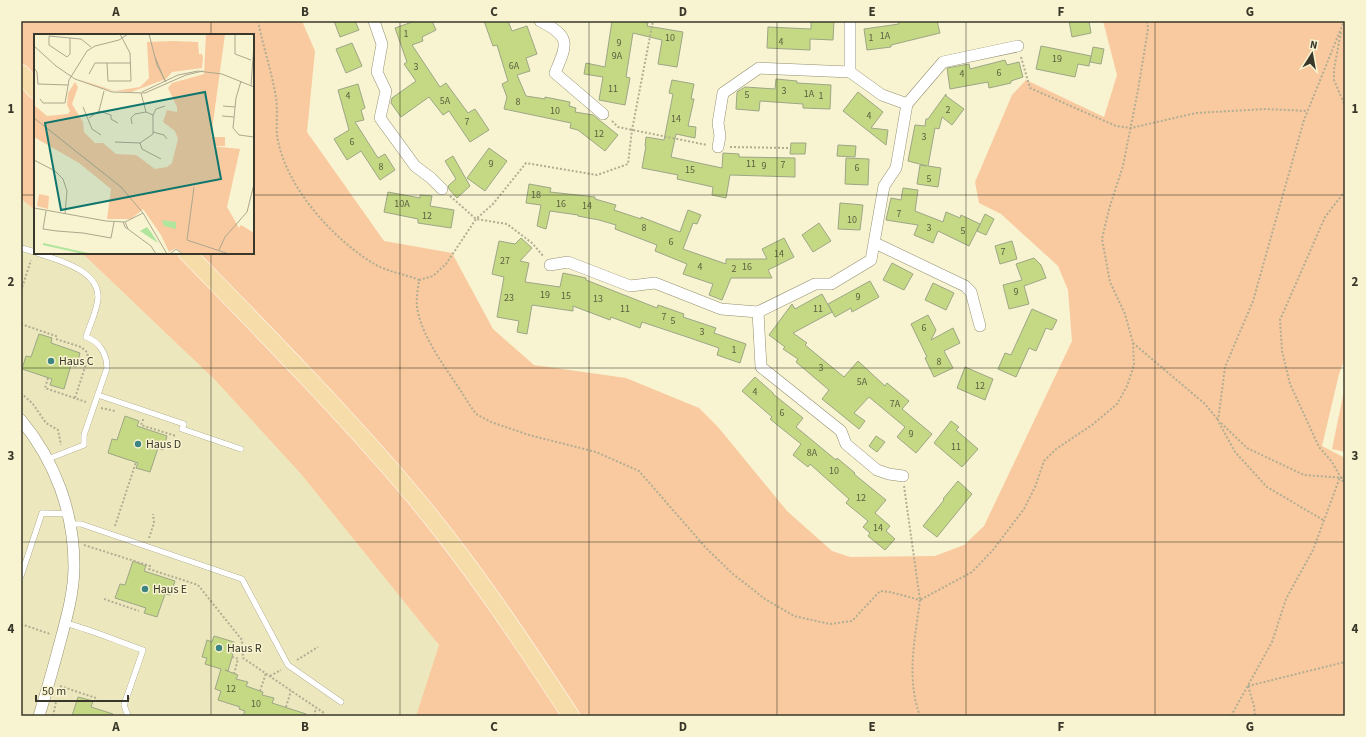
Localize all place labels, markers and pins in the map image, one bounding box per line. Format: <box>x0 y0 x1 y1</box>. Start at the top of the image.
place label: Haus C <box>59 353 94 370</box>
marker: Haus C <box>46 356 56 366</box>
place label: Haus D <box>146 436 181 453</box>
marker: Haus D <box>133 439 143 449</box>
place label: Haus E <box>153 581 187 598</box>
marker: Haus E <box>140 584 150 594</box>
place label: Haus R <box>227 640 262 657</box>
marker: Haus R <box>214 643 224 653</box>

